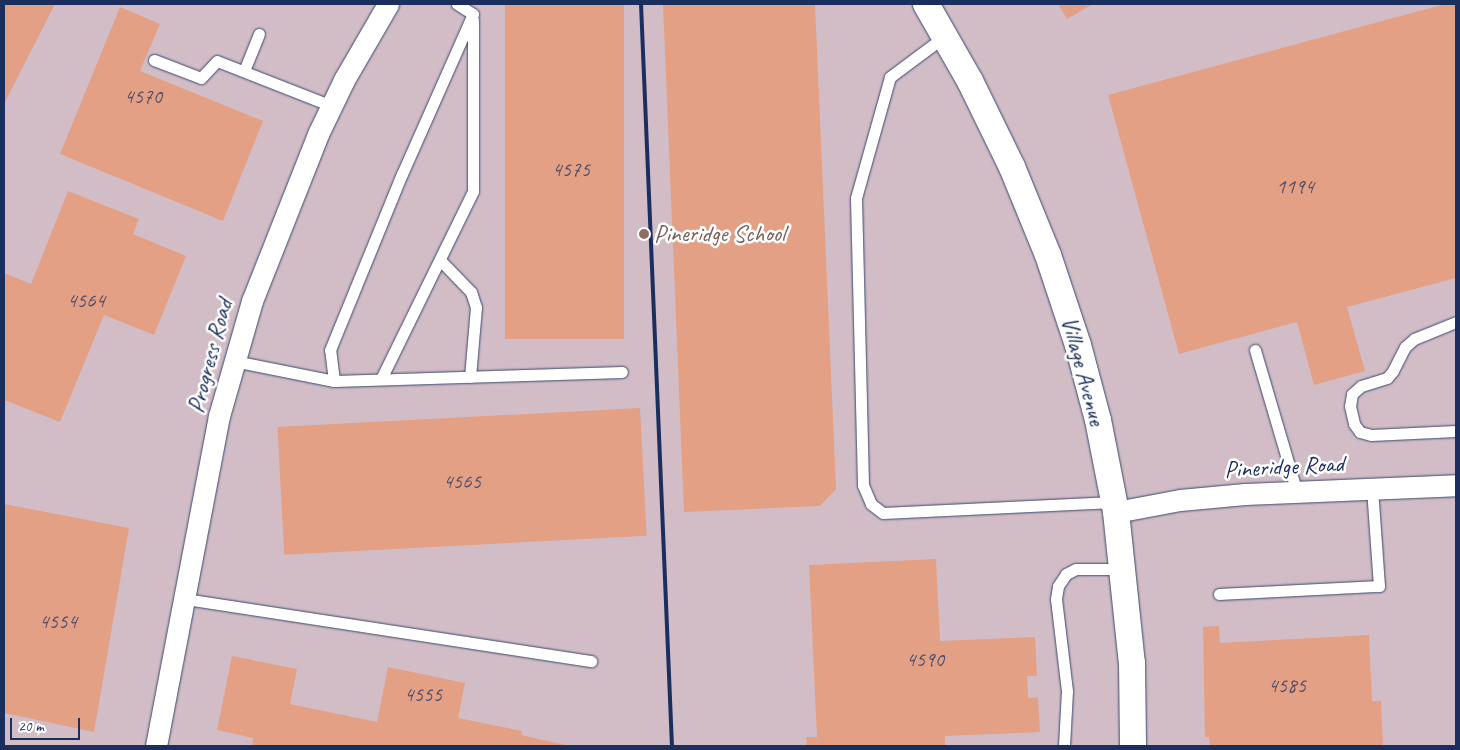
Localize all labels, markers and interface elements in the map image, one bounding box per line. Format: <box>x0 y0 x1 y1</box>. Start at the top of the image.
house number: 4570 <box>124 83 162 109</box>
house number: 4575 <box>552 156 590 182</box>
house number: 1194 <box>1276 173 1314 199</box>
place label: Pineridge School <box>654 220 785 248</box>
marker: Pineridge School <box>638 228 650 240</box>
house number: 4564 <box>67 287 105 313</box>
street label: Progress Road <box>181 296 239 416</box>
street label: Village Avenue <box>1055 314 1111 428</box>
street label: Pineridge Road <box>1224 449 1344 485</box>
house number: 4565 <box>443 468 481 494</box>
house number: 4554 <box>39 608 77 634</box>
house number: 4590 <box>906 646 944 672</box>
house number: 4585 <box>1268 672 1306 698</box>
house number: 4555 <box>404 681 442 707</box>
scale bar <box>12 708 82 740</box>
text: 20 m <box>18 717 44 736</box>

